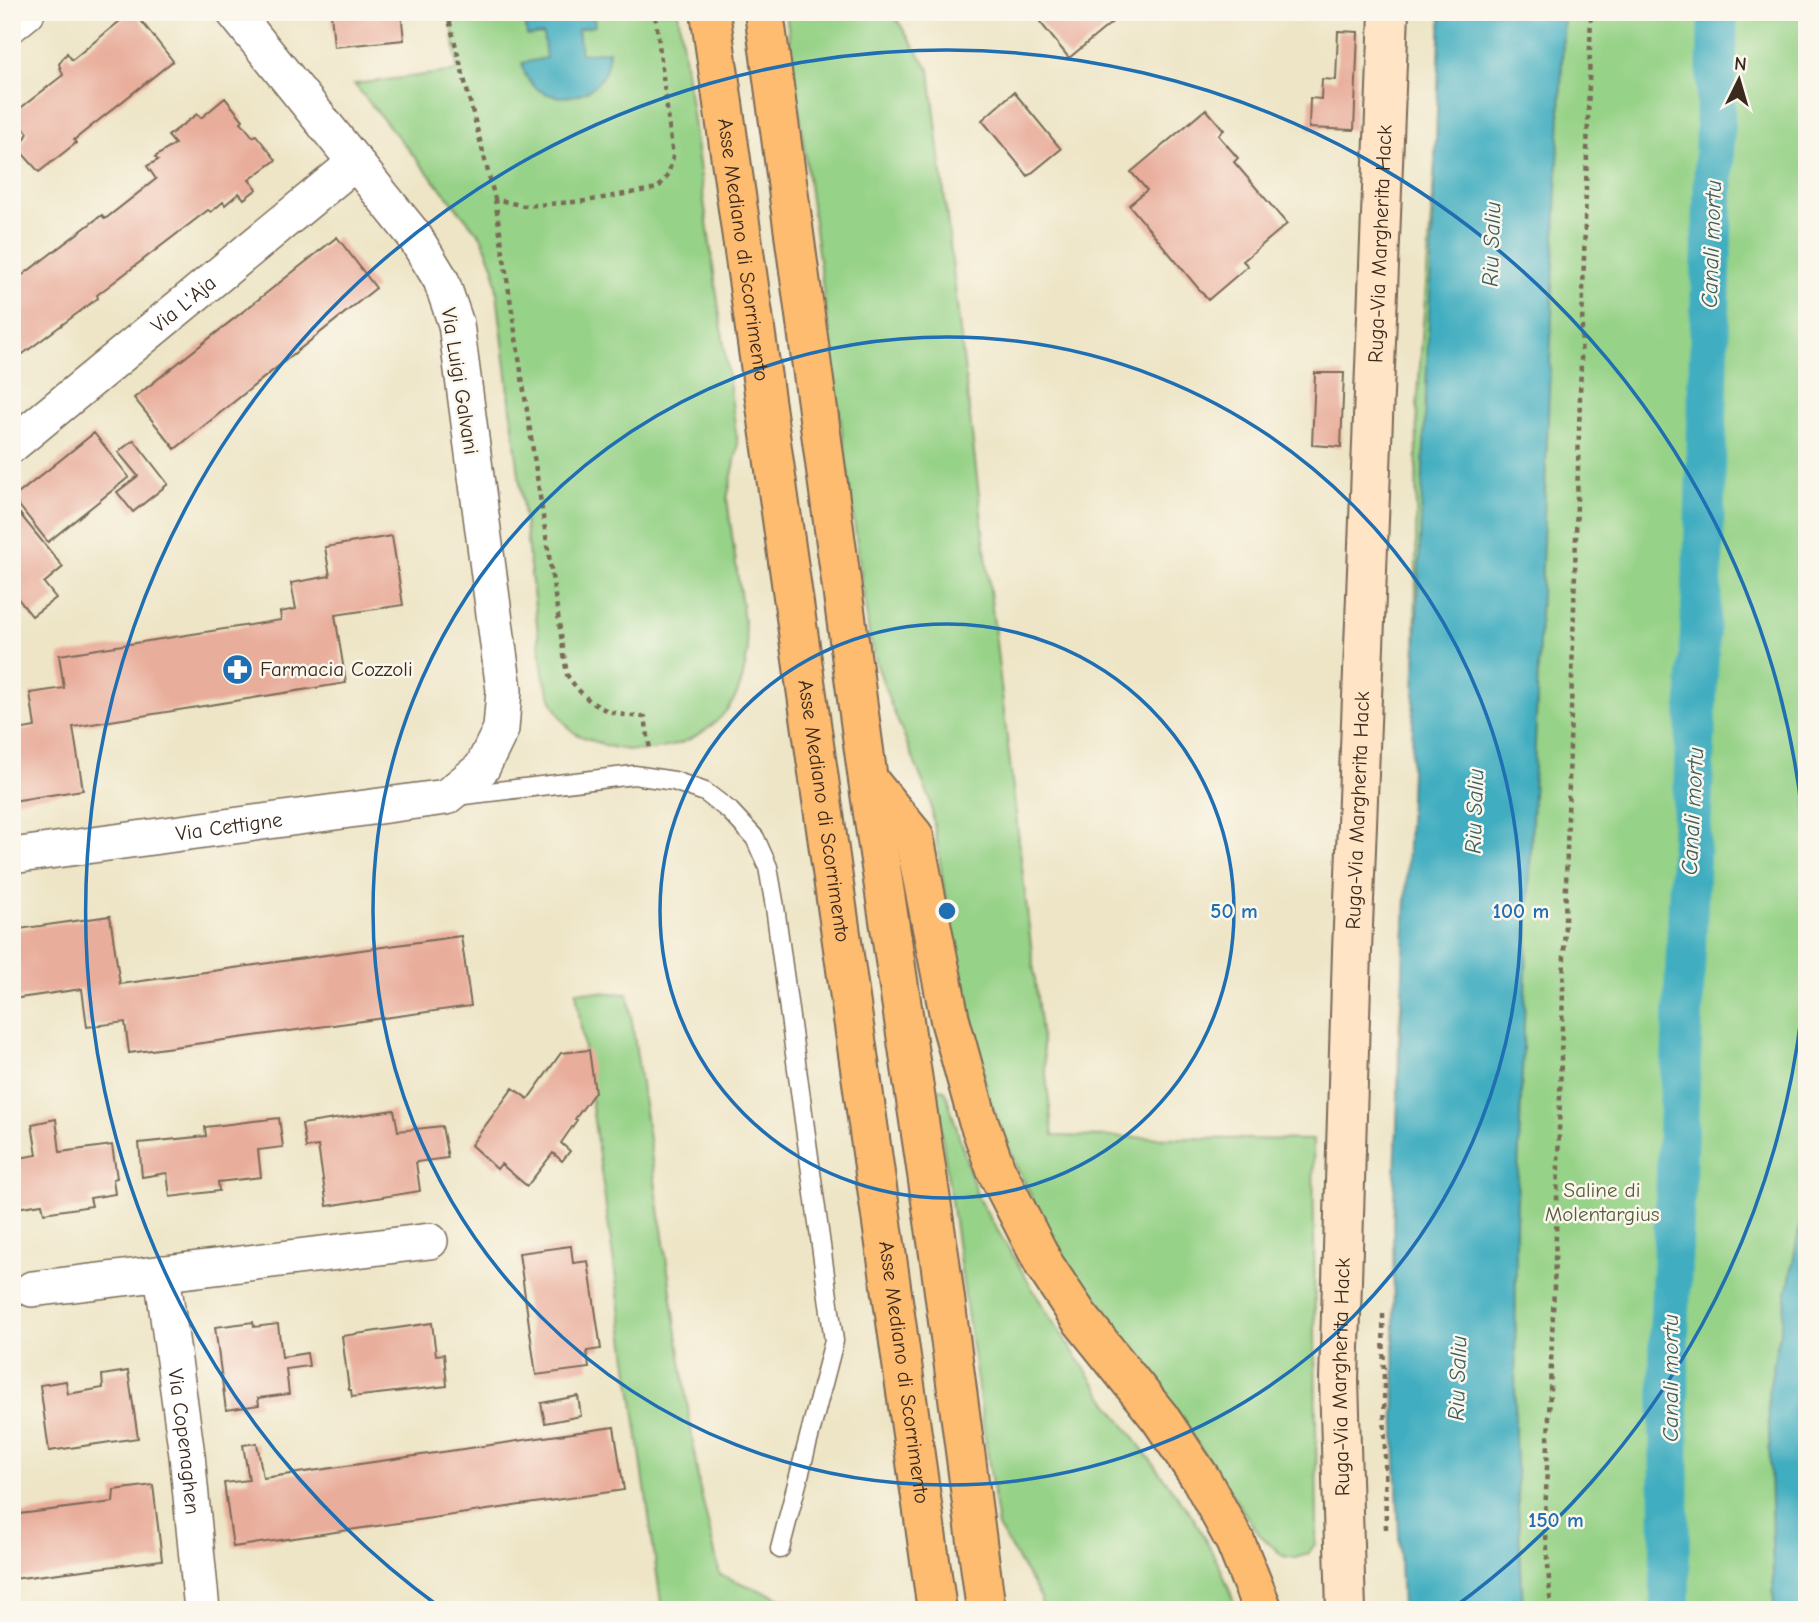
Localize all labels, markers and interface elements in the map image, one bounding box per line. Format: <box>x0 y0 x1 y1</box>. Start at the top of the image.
north arrow <box>1703 46 1773 116</box>
text: N <box>1733 53 1748 76</box>
street label: Asse Mediano di Scorrimento <box>713 117 774 383</box>
street label: Ruga-Via Margherita Hack <box>1363 124 1397 363</box>
water label: Canali mortu <box>1696 180 1727 308</box>
water label: Riu Saliu <box>1477 201 1506 287</box>
street label: Via L'Aja <box>146 270 221 338</box>
street label: Via Luigi Galvani <box>437 306 483 456</box>
pharmacy icon: Farmacia Cozzoli <box>220 652 254 686</box>
place label: Farmacia Cozzoli <box>260 657 413 681</box>
street label: Asse Mediano di Scorrimento <box>793 678 855 944</box>
street label: Ruga-Via Margherita Hack <box>1341 691 1374 930</box>
water label: Canali mortu <box>1676 746 1709 876</box>
water label: Riu Saliu <box>1460 768 1489 854</box>
street label: Via Cettigne <box>174 807 284 846</box>
centre of rings <box>935 899 959 923</box>
text: 50 m <box>1210 899 1258 923</box>
text: 100 m <box>1493 899 1549 923</box>
park label: Saline di Molentargius <box>1545 1178 1659 1226</box>
street label: Asse Mediano di Scorrimento <box>874 1239 934 1505</box>
street label: Ruga-Via Margherita Hack <box>1327 1258 1355 1497</box>
water label: Canali mortu <box>1657 1314 1684 1442</box>
water label: Riu Saliu <box>1443 1335 1472 1421</box>
street label: Via Copenaghen <box>163 1367 205 1515</box>
text: 150 m <box>1528 1508 1584 1532</box>

